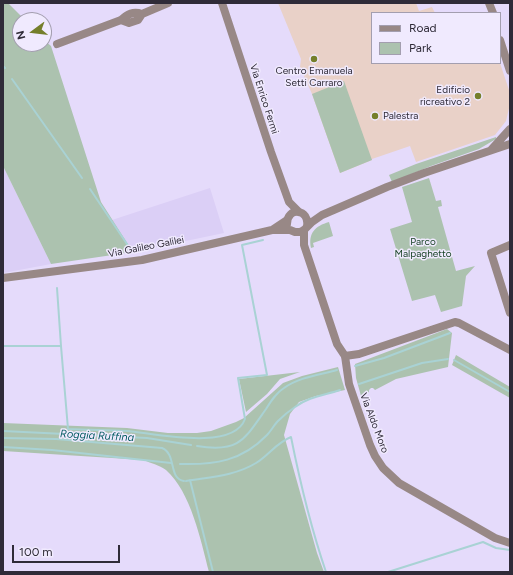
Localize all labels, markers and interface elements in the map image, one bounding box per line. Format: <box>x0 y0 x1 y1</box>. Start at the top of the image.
north arrow <box>12 12 52 52</box>
legend <box>371 12 501 64</box>
text: Road <box>409 21 437 35</box>
text: N <box>14 29 28 41</box>
text: Park <box>409 41 432 55</box>
marker: Centro Emanuela Setti Carraro <box>309 54 319 64</box>
street label: Via Enrico Fermi <box>247 63 281 135</box>
place label: Centro Emanuela Setti Carraro <box>275 65 353 88</box>
place label: Edificio ricreativo 2 <box>420 84 470 108</box>
marker: Edificio ricreativo 2 <box>473 91 483 101</box>
place label: Palestra <box>383 110 418 122</box>
marker: Palestra <box>370 111 380 121</box>
street label: Via Galileo Galilei <box>107 234 185 260</box>
park label: Parco Malpaghetto <box>394 236 452 260</box>
street label: Via Aldo Moro <box>357 391 391 455</box>
water label: Roggia Ruffina <box>60 427 134 445</box>
scale bar <box>14 537 122 563</box>
text: 100 m <box>19 545 53 559</box>

